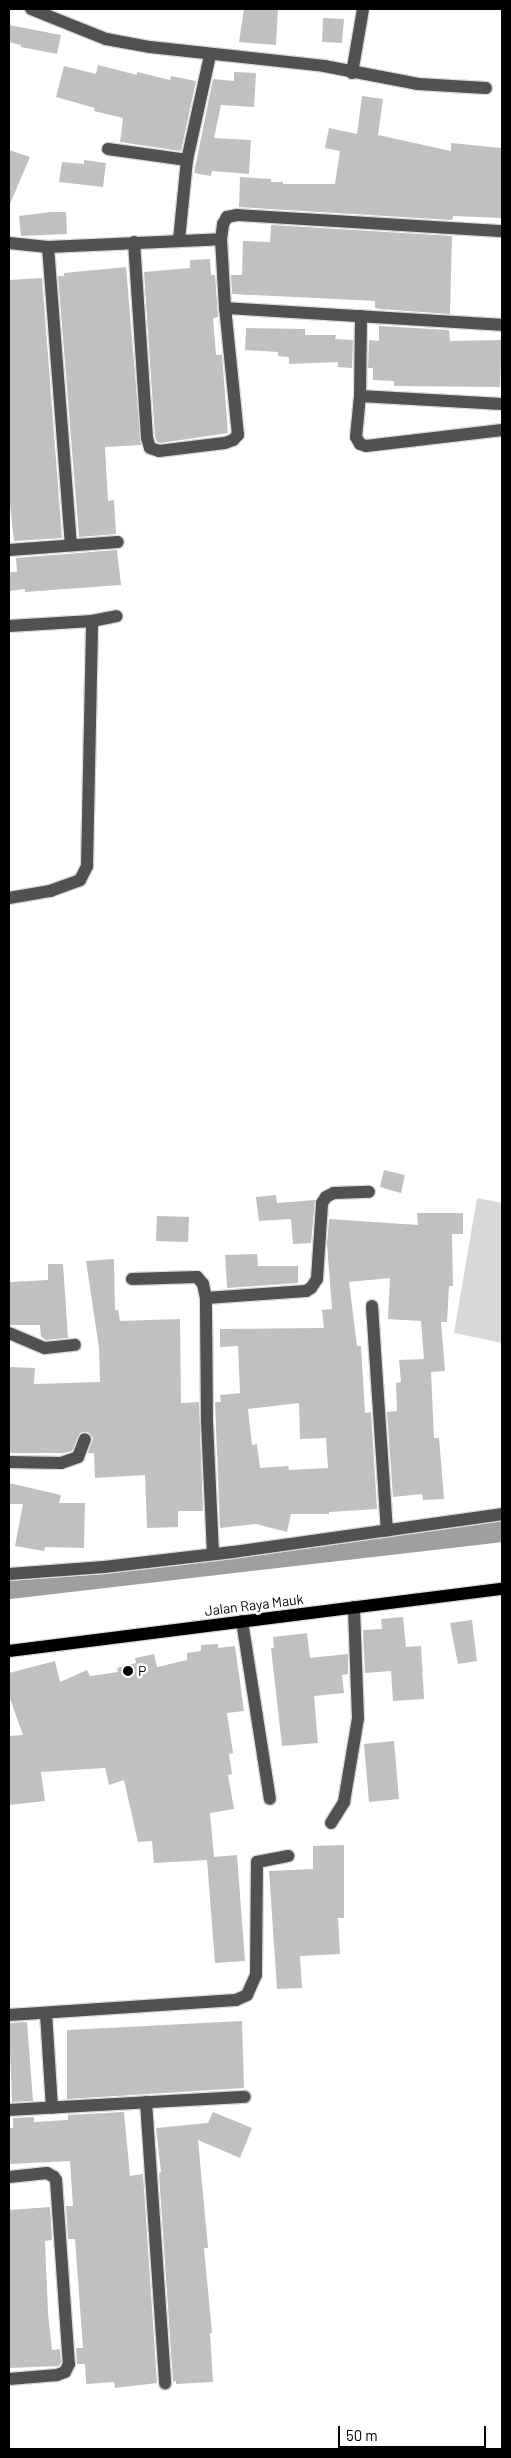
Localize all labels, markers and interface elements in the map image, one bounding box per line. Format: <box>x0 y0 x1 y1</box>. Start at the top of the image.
street label: Jalan Raya Mauk <box>204 1591 304 1619</box>
place label: P <box>138 1663 146 1679</box>
marker: P <box>122 1665 134 1677</box>
scale bar <box>341 2416 488 2448</box>
text: 50 m <box>346 2426 378 2444</box>

